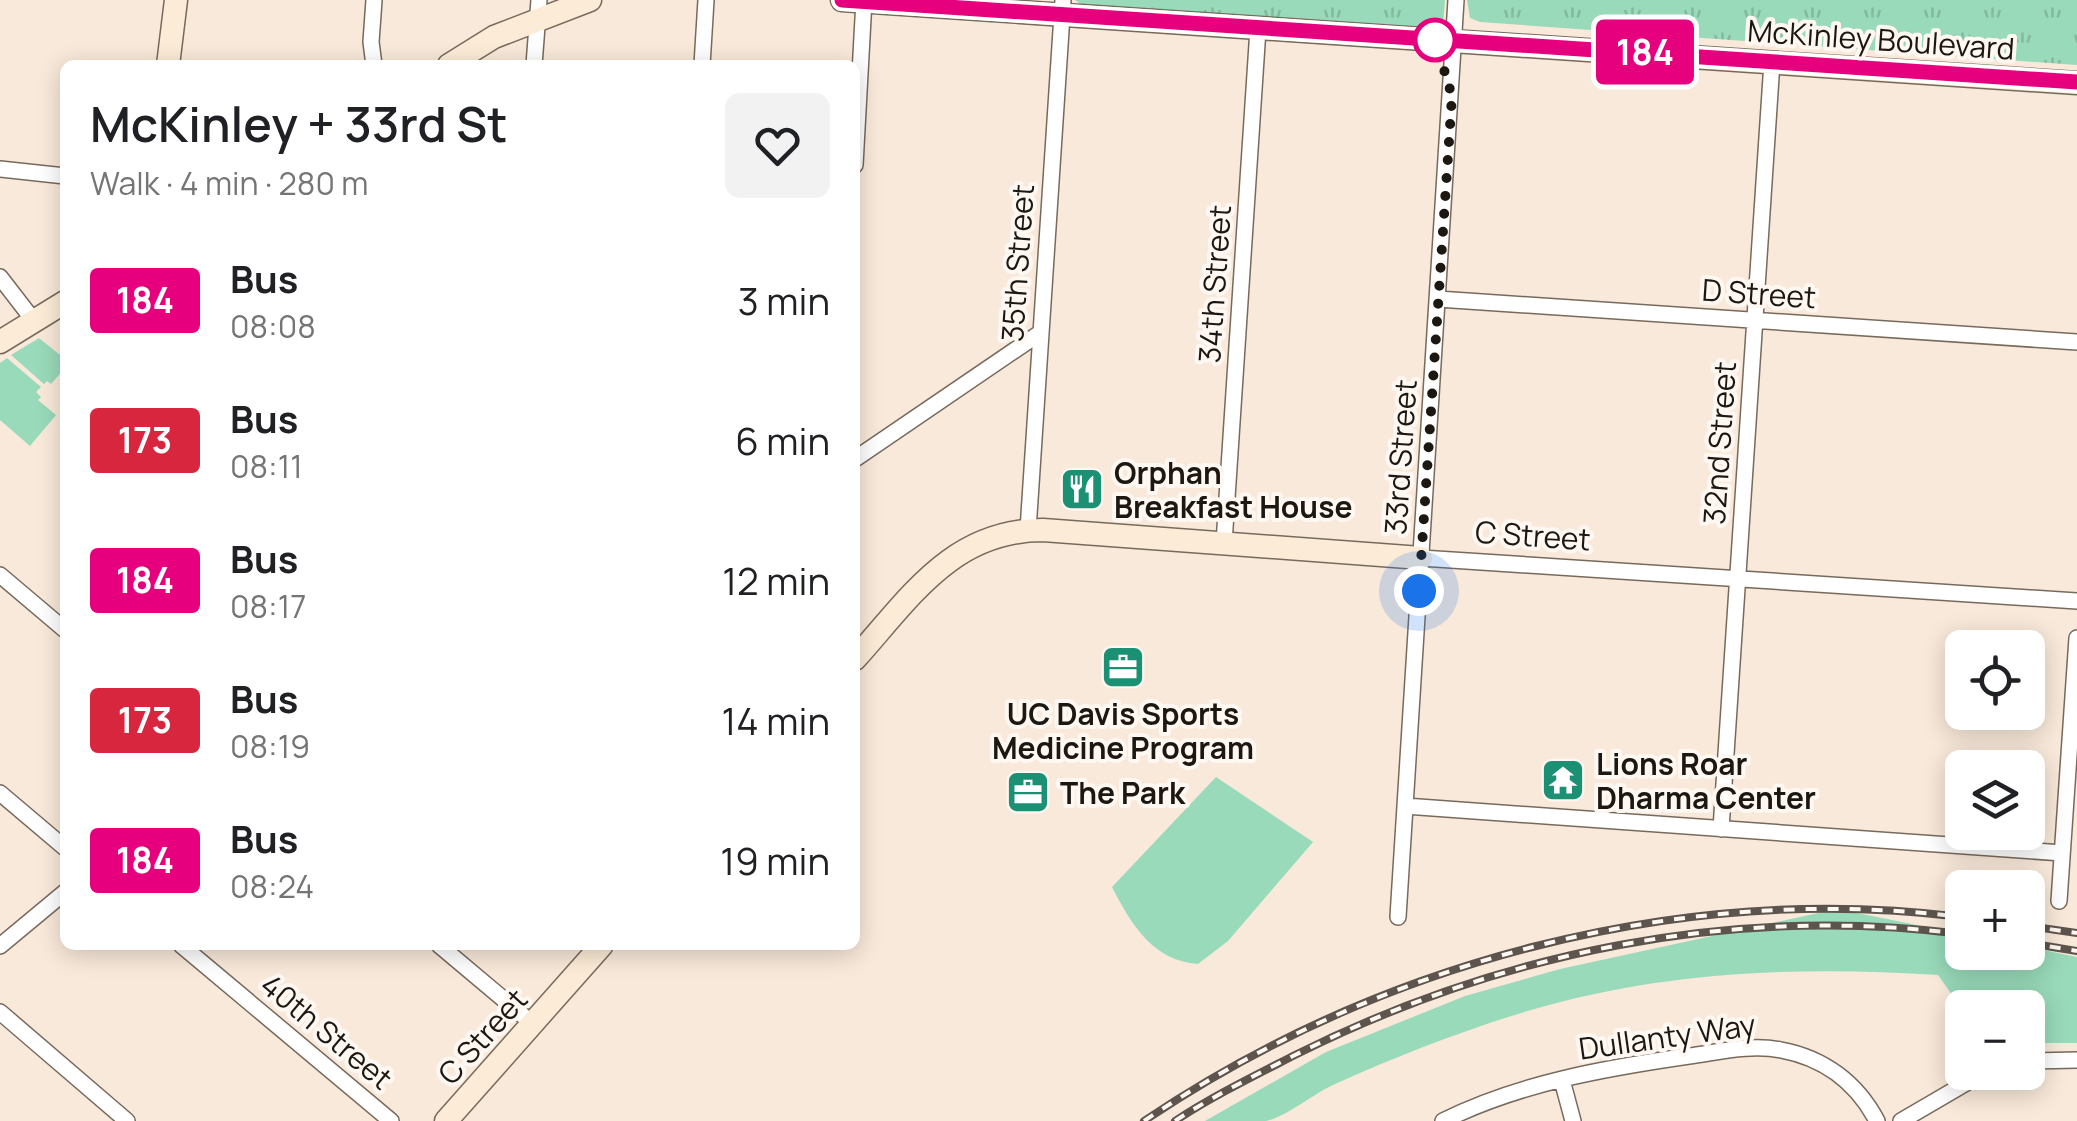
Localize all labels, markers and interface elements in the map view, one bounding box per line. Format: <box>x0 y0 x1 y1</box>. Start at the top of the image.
street label: McKinley Boulevard <box>1746 9 2016 69</box>
unlabelled marker <box>1414 19 1456 61</box>
line badge: 184 <box>1588 20 1702 84</box>
text: 184 <box>1616 28 1674 76</box>
text: McKinley + 33rd St <box>90 91 507 156</box>
button: heart <box>725 93 830 198</box>
text: Walk · 4 min · 280 m <box>90 161 368 205</box>
street label: 35th Street <box>991 183 1043 343</box>
street label: 34th Street <box>1188 204 1240 364</box>
text: Bus <box>230 252 298 304</box>
street label: D Street <box>1701 269 1817 317</box>
text: 3 min <box>738 274 830 326</box>
text: 184 <box>116 276 174 324</box>
text: 08:08 <box>230 304 316 348</box>
street label: 32nd Street <box>1693 360 1745 526</box>
street label: 33rd Street <box>1374 378 1426 536</box>
text: Bus <box>230 392 298 444</box>
text: 6 min <box>735 414 830 466</box>
text: 173 <box>118 416 172 464</box>
text: 08:11 <box>230 444 303 488</box>
place label: Orphan Breakfast House <box>1114 452 1352 527</box>
restaurant icon: Orphan Breakfast House <box>1059 466 1105 512</box>
street label: C Street <box>1474 511 1592 559</box>
text: Bus <box>230 532 298 584</box>
text: 12 min <box>722 554 830 606</box>
text: 184 <box>116 556 174 604</box>
your location <box>1394 566 1444 616</box>
text: 08:17 <box>230 584 306 628</box>
map controls <box>1945 630 2045 1090</box>
button: locate <box>1945 630 2045 730</box>
office icon: UC Davis Sports Medicine Program <box>1100 644 1146 690</box>
text: Bus <box>230 672 298 724</box>
place label: UC Davis Sports Medicine Program <box>992 693 1254 768</box>
text: 14 min <box>722 694 830 746</box>
text: 173 <box>118 696 172 744</box>
text: 08:19 <box>230 724 310 768</box>
place label: Lions Roar Dharma Center <box>1596 743 1816 818</box>
button: layers <box>1945 750 2045 850</box>
temple icon: Lions Roar Dharma Center <box>1540 757 1586 803</box>
office icon: The Park <box>1005 769 1051 815</box>
place label: The Park <box>1060 772 1186 813</box>
text: Bus <box>230 812 298 864</box>
text: 19 min <box>720 834 830 886</box>
text: 184 <box>116 836 174 884</box>
text: 08:24 <box>230 864 314 908</box>
button: + <box>1945 870 2045 970</box>
street label: 40th Street <box>253 964 401 1098</box>
street label: C Street <box>428 979 536 1093</box>
button: − <box>1945 990 2045 1090</box>
street label: Dullanty Way <box>1576 1003 1758 1069</box>

